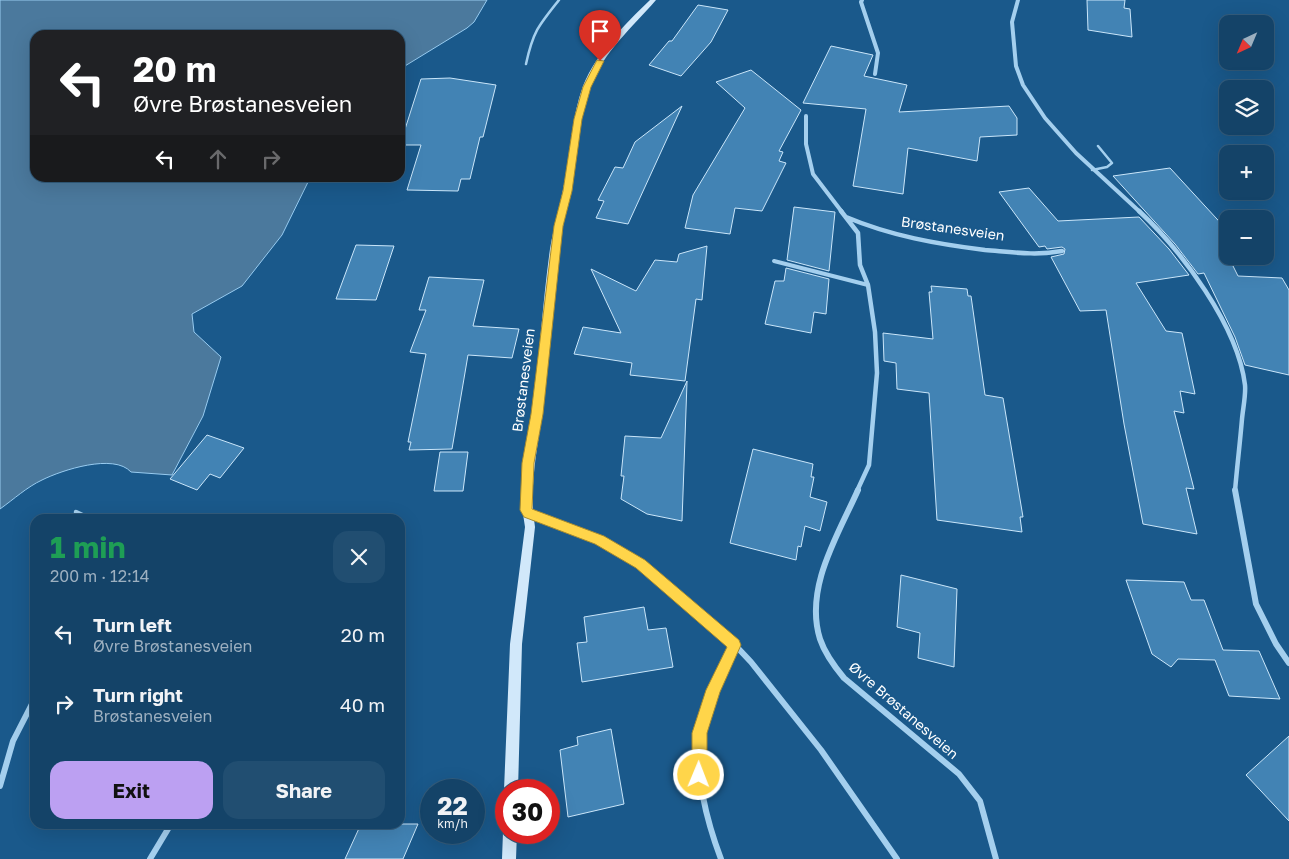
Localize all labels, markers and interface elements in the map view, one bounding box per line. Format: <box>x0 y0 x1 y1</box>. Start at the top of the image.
pin <box>579 10 621 61</box>
north arrow <box>1219 15 1274 70</box>
map controls <box>1219 15 1274 265</box>
icon: arrive <box>586 17 614 45</box>
text: 20 m <box>133 48 216 90</box>
icon: left <box>50 50 115 115</box>
button: layers <box>1219 80 1274 135</box>
text: Øvre Brøstanesveien <box>133 90 352 117</box>
icon: left <box>151 145 179 173</box>
icon: ahead <box>204 145 232 173</box>
icon: right <box>257 145 285 173</box>
button: + <box>1219 145 1274 200</box>
button: − <box>1219 210 1274 265</box>
street label: Brøstanesveien <box>900 212 1006 244</box>
street label: Brøstanesveien <box>508 327 538 433</box>
text: 1 min <box>50 529 126 565</box>
button: close <box>333 531 385 583</box>
text: 200 m · 12:14 <box>50 566 149 586</box>
text: Turn left <box>93 613 172 636</box>
icon: left <box>50 620 78 648</box>
text: 20 m <box>341 623 385 646</box>
text: Øvre Brøstanesveien <box>93 636 252 656</box>
street label: Øvre Brøstanesveien <box>846 658 962 762</box>
text: Turn right <box>93 683 183 706</box>
icon: right <box>50 690 78 718</box>
text: 40 m <box>340 693 385 716</box>
text: Brøstanesveien <box>93 706 212 726</box>
position arrow <box>672 748 724 800</box>
button: Exit <box>50 761 213 819</box>
button: Share <box>223 761 385 819</box>
speed limit sign: 30 <box>495 779 560 844</box>
text: 22 <box>437 790 468 821</box>
text: km/h <box>437 816 468 831</box>

